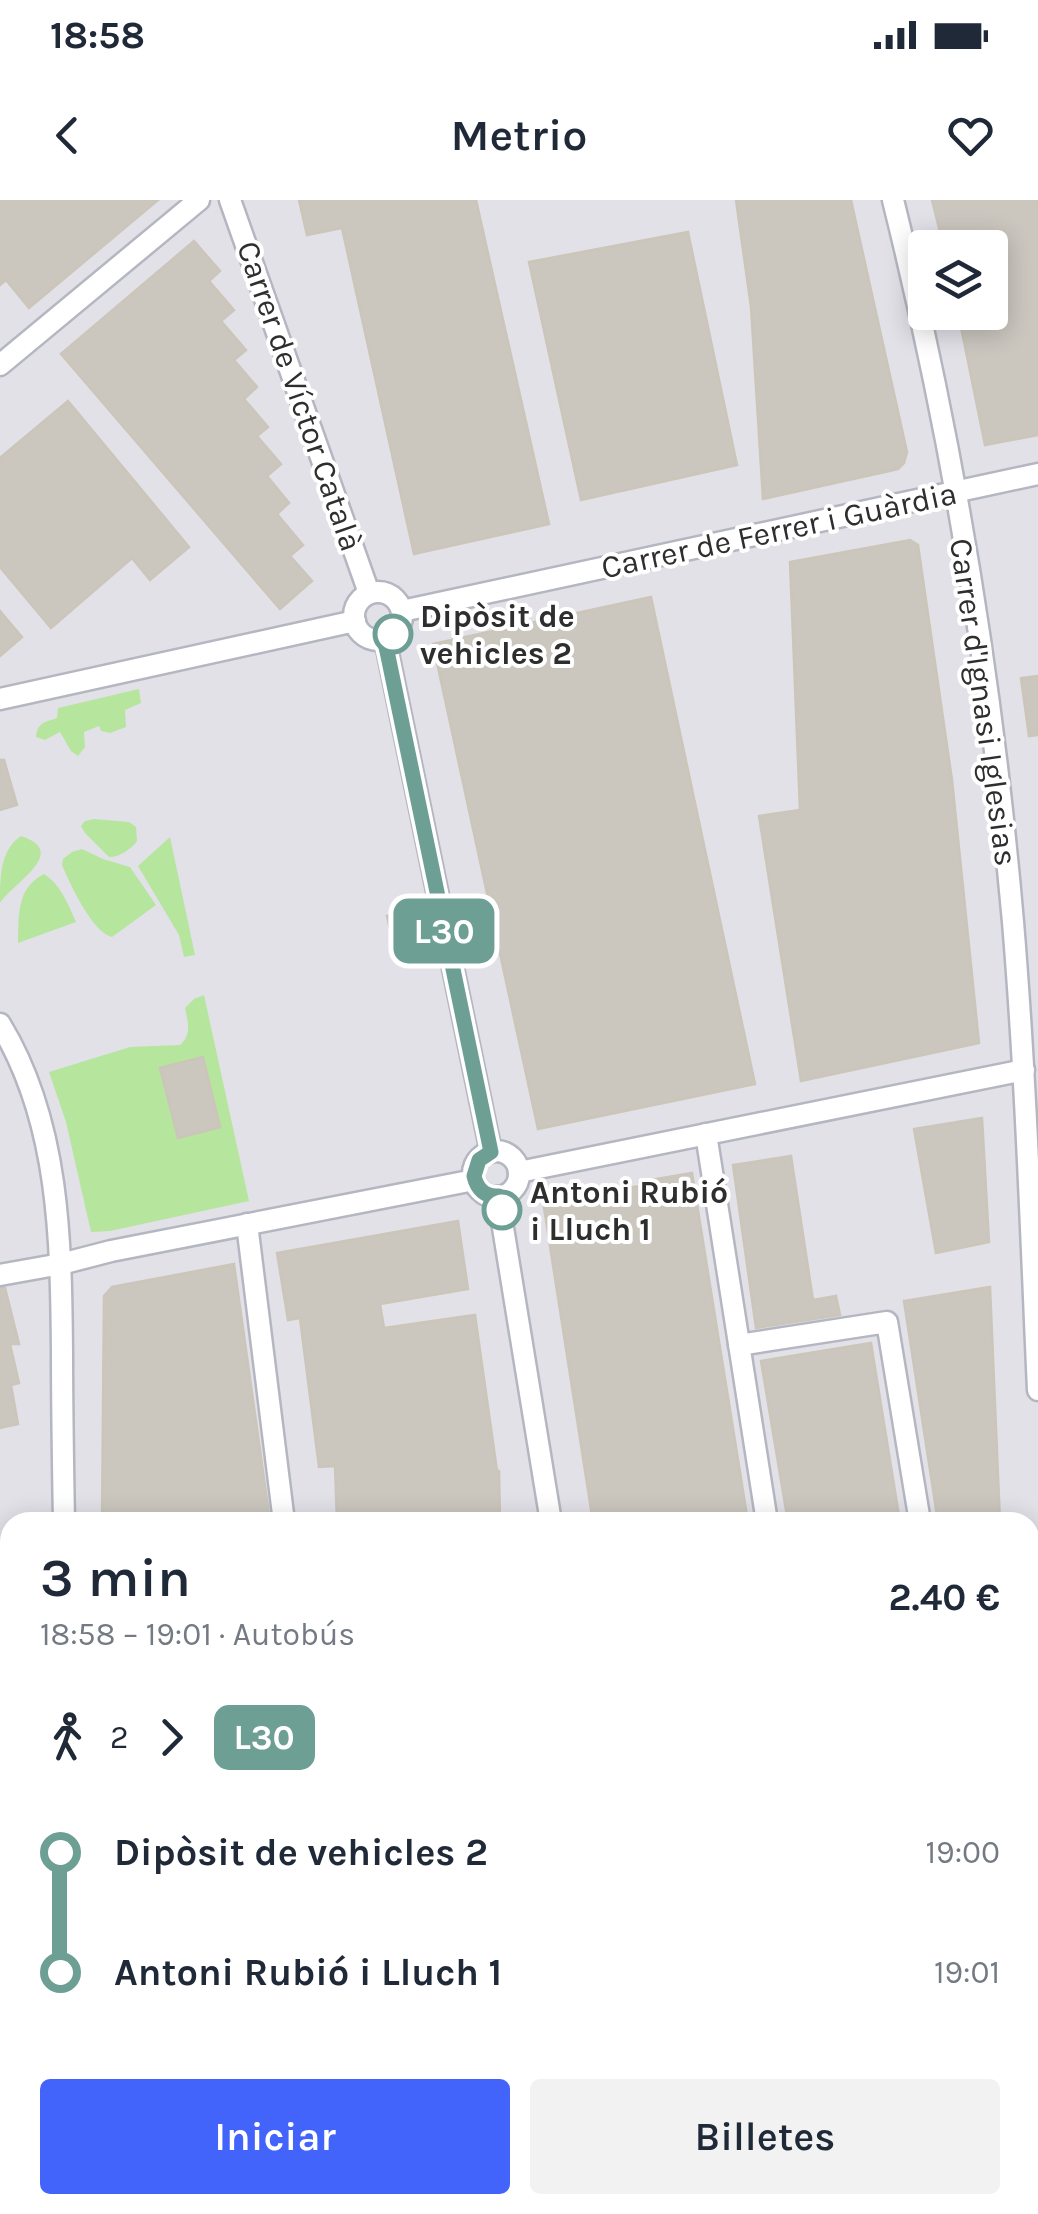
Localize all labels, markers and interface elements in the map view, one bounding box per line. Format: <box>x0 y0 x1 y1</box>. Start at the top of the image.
text: 18:58 <box>50 13 145 58</box>
icon: back <box>40 108 95 163</box>
icon: heart <box>943 108 998 163</box>
text: Metrio <box>450 109 588 161</box>
map controls <box>908 230 1008 330</box>
button: layers <box>908 230 1008 330</box>
street label: Carrer de Víctor Català <box>229 236 370 556</box>
street label: Carrer de Ferrer i Guàrdia <box>598 475 960 586</box>
street label: Carrer d'Ignasi Iglesias <box>942 536 1025 868</box>
place label: Dipòsit de vehicles 2 <box>420 598 575 672</box>
marker: Dipòsit de vehicles 2 <box>374 615 412 653</box>
line badge: L30 <box>386 898 502 964</box>
text: L30 <box>413 911 475 952</box>
place label: Antoni Rubió i Lluch 1 <box>530 1174 728 1248</box>
marker: Antoni Rubió i Lluch 1 <box>483 1191 521 1229</box>
text: 3 min <box>40 1546 191 1610</box>
text: 2.40 € <box>889 1575 1000 1620</box>
text: 18:58 – 19:01 · Autobús <box>40 1616 355 1653</box>
icon: walk <box>40 1710 95 1765</box>
icon: forward <box>144 1710 199 1765</box>
text: L30 <box>234 1717 295 1758</box>
text: 2 <box>110 1719 129 1756</box>
text: Dipòsit de vehicles 2 <box>114 1830 488 1875</box>
text: 19:00 <box>926 1834 1000 1871</box>
text: Antoni Rubió i Lluch 1 <box>114 1950 502 1995</box>
text: 19:01 <box>934 1954 1000 1991</box>
button: Iniciar <box>40 2079 510 2194</box>
button: Billetes <box>530 2079 1000 2194</box>

